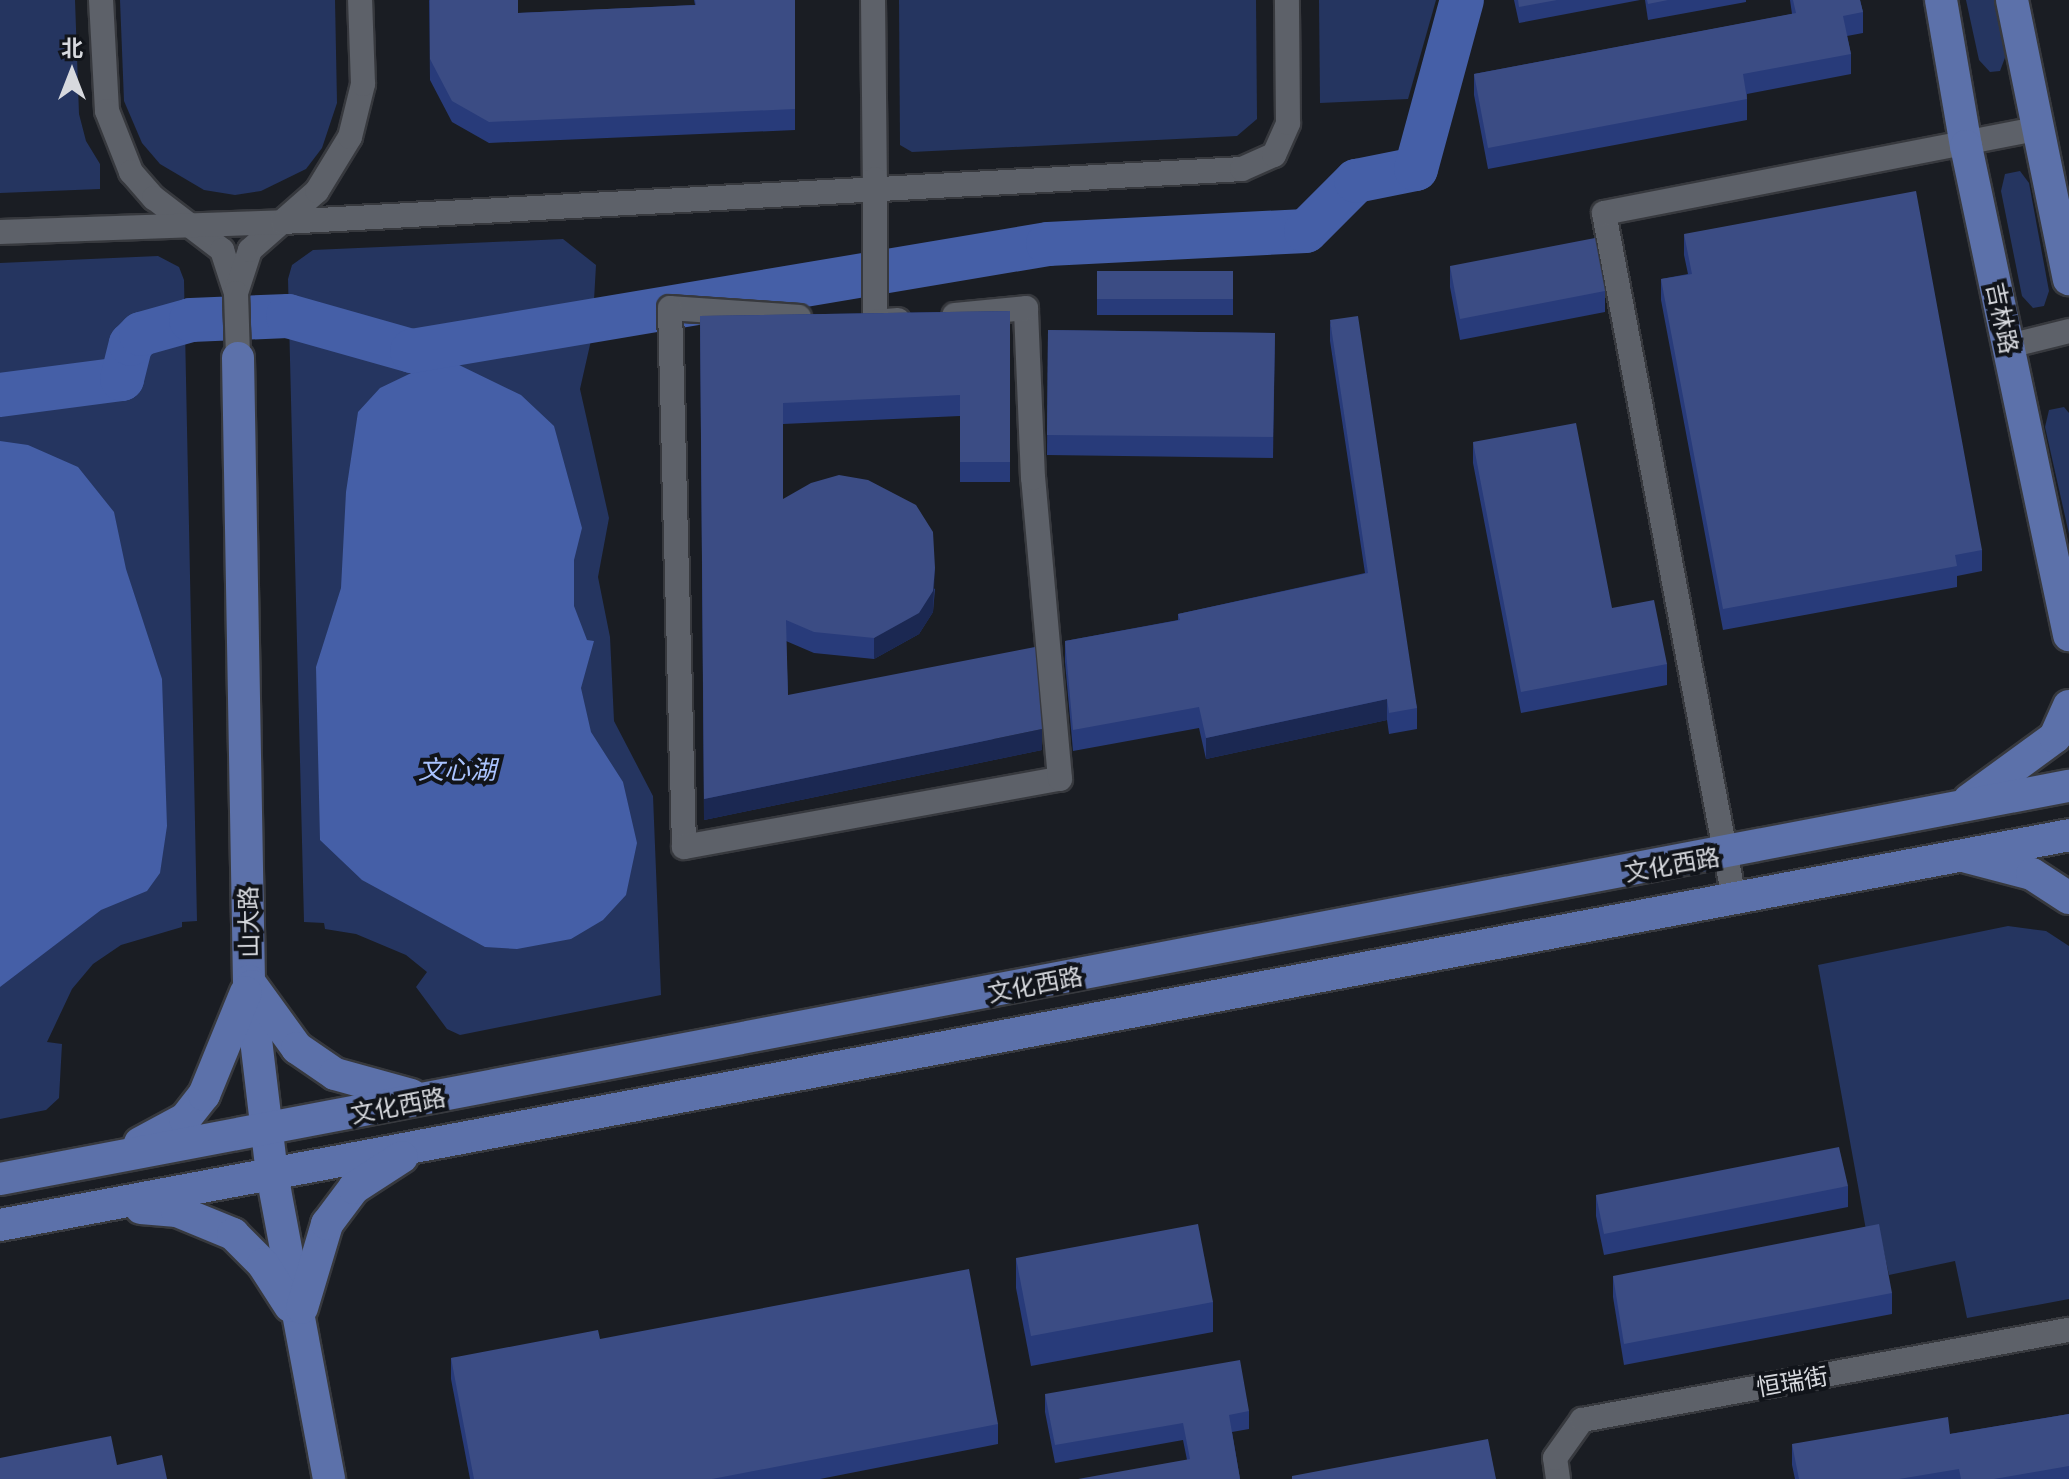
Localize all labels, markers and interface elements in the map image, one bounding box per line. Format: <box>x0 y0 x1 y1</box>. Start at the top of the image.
north arrow <box>32 32 112 112</box>
text: 北 <box>61 34 83 61</box>
street label: 吉林路 <box>1981 280 2025 356</box>
water label: 文心湖 <box>418 754 496 786</box>
street label: 文化西路 <box>1622 841 1722 887</box>
street label: 山大路 <box>233 886 263 958</box>
street label: 文化西路 <box>985 961 1085 1007</box>
street label: 文化西路 <box>348 1082 448 1128</box>
street label: 恒瑞街 <box>1754 1361 1830 1401</box>

